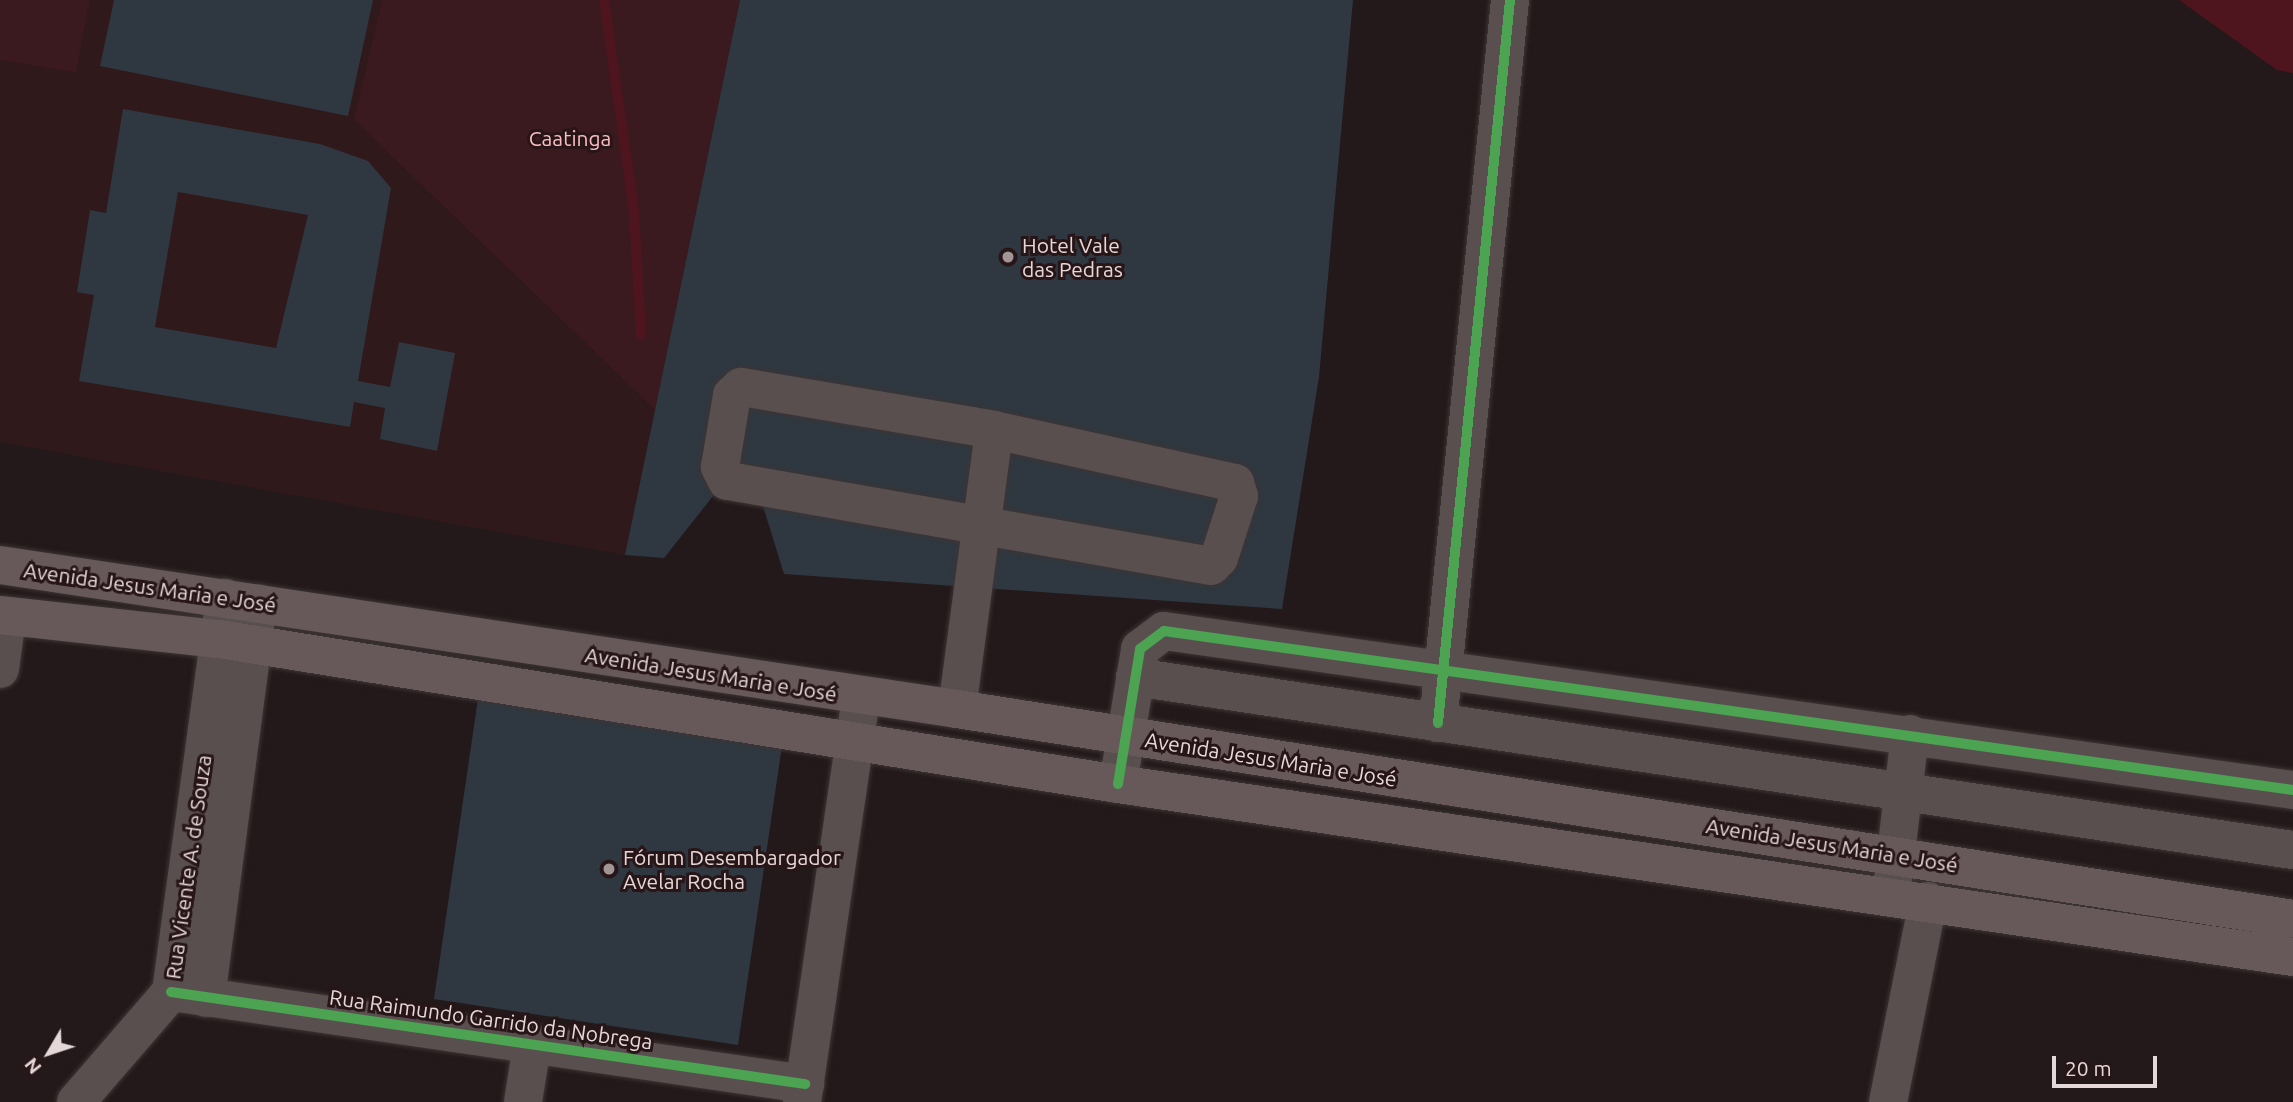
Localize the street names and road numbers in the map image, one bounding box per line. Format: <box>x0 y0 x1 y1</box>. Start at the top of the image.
street label: Avenida Jesus Maria e José <box>22 557 278 617</box>
street label: Avenida Jesus Maria e José <box>583 642 839 706</box>
street label: Avenida Jesus Maria e José <box>1143 727 1399 791</box>
street label: Rua Vicente A. de Souza <box>160 753 216 981</box>
street label: Avenida Jesus Maria e José <box>1704 813 1960 877</box>
street label: Rua Raimundo Garrido da Nobrega <box>328 984 654 1054</box>

